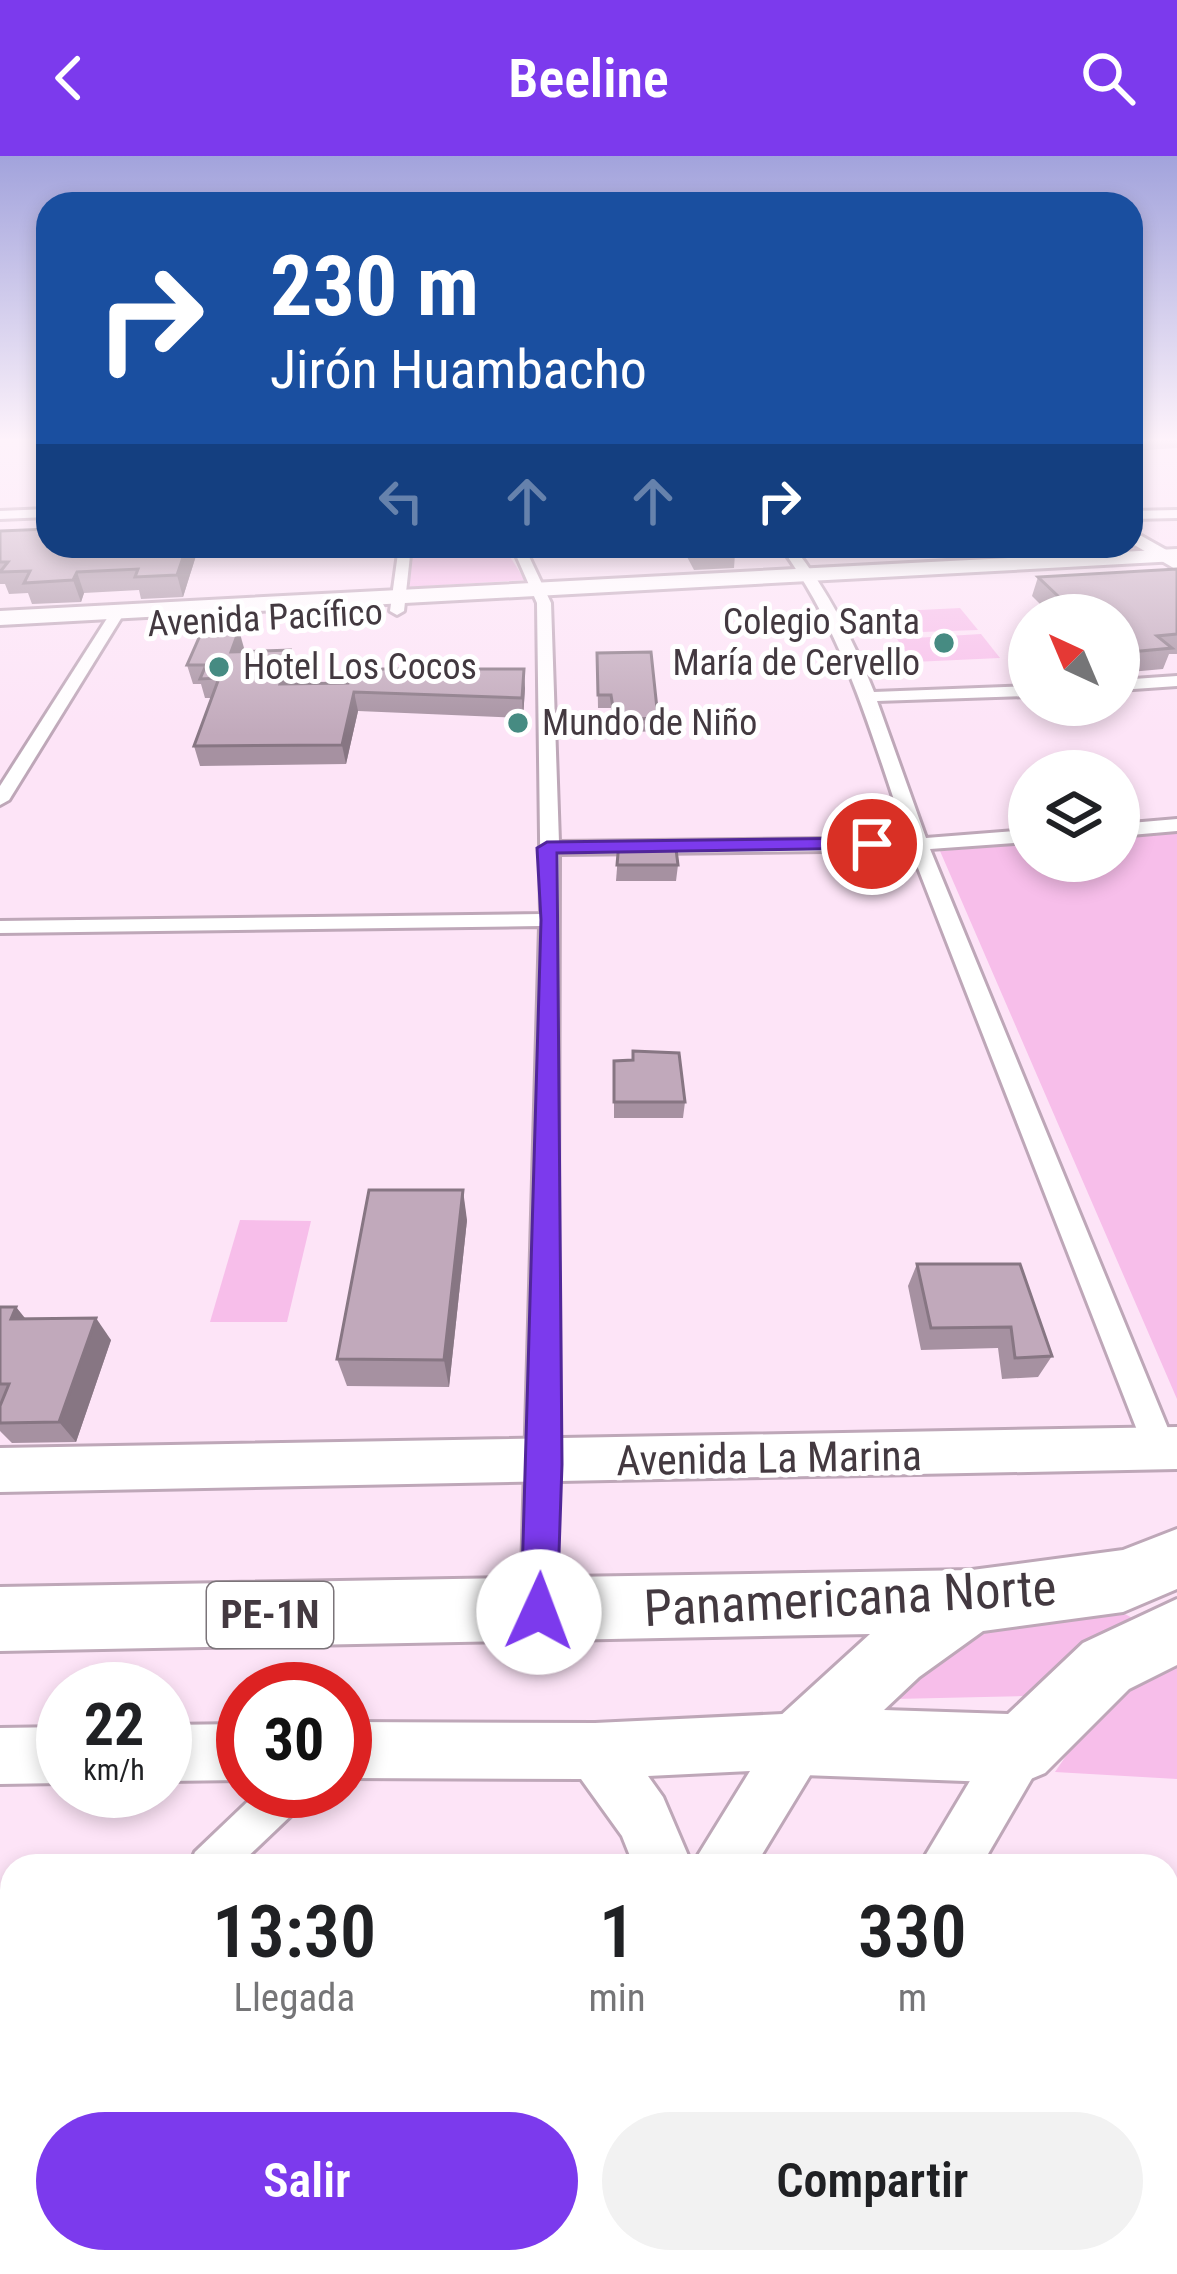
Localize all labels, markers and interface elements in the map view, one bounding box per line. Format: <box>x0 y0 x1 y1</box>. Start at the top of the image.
icon: back <box>36 45 102 111</box>
icon: search <box>1075 45 1141 111</box>
text: Beeline <box>508 47 669 110</box>
text: 230 m <box>270 237 479 336</box>
icon: right <box>72 240 228 396</box>
text: Jirón Huambacho <box>270 338 647 401</box>
icon: left <box>368 468 434 534</box>
icon: ahead <box>494 468 560 534</box>
icon: ahead <box>620 468 686 534</box>
icon: right <box>746 468 812 534</box>
street label: Avenida Pacífico <box>146 591 384 645</box>
north arrow <box>1008 594 1140 726</box>
map controls <box>1008 594 1140 882</box>
place label: Colegio Santa María de Cervello <box>672 601 920 684</box>
marker: Colegio Santa María de Cervello <box>931 630 957 656</box>
place label: Hotel Los Cocos <box>243 646 477 688</box>
marker: Hotel Los Cocos <box>206 654 232 680</box>
place label: Mundo de Niño <box>542 702 757 744</box>
marker: Mundo de Niño <box>505 710 531 736</box>
button: layers <box>1008 750 1140 882</box>
pin <box>821 793 923 895</box>
icon: arrive <box>839 811 905 877</box>
street label: Avenida La Marina <box>616 1431 922 1485</box>
position arrow <box>476 1549 602 1675</box>
street label: Panamericana Norte <box>642 1558 1058 1638</box>
road number: PE-1N <box>207 1582 333 1648</box>
speed limit sign: 30 <box>216 1662 372 1818</box>
text: 22 <box>84 1689 144 1760</box>
text: km/h <box>83 1752 145 1787</box>
text: 13:30 <box>212 1890 376 1975</box>
text: 1 <box>599 1890 635 1975</box>
text: 330 <box>858 1890 967 1975</box>
text: Llegada <box>233 1975 355 2021</box>
text: min <box>589 1975 646 2021</box>
text: m <box>898 1975 927 2021</box>
button: Salir <box>36 2112 578 2250</box>
button: Compartir <box>602 2112 1143 2250</box>

